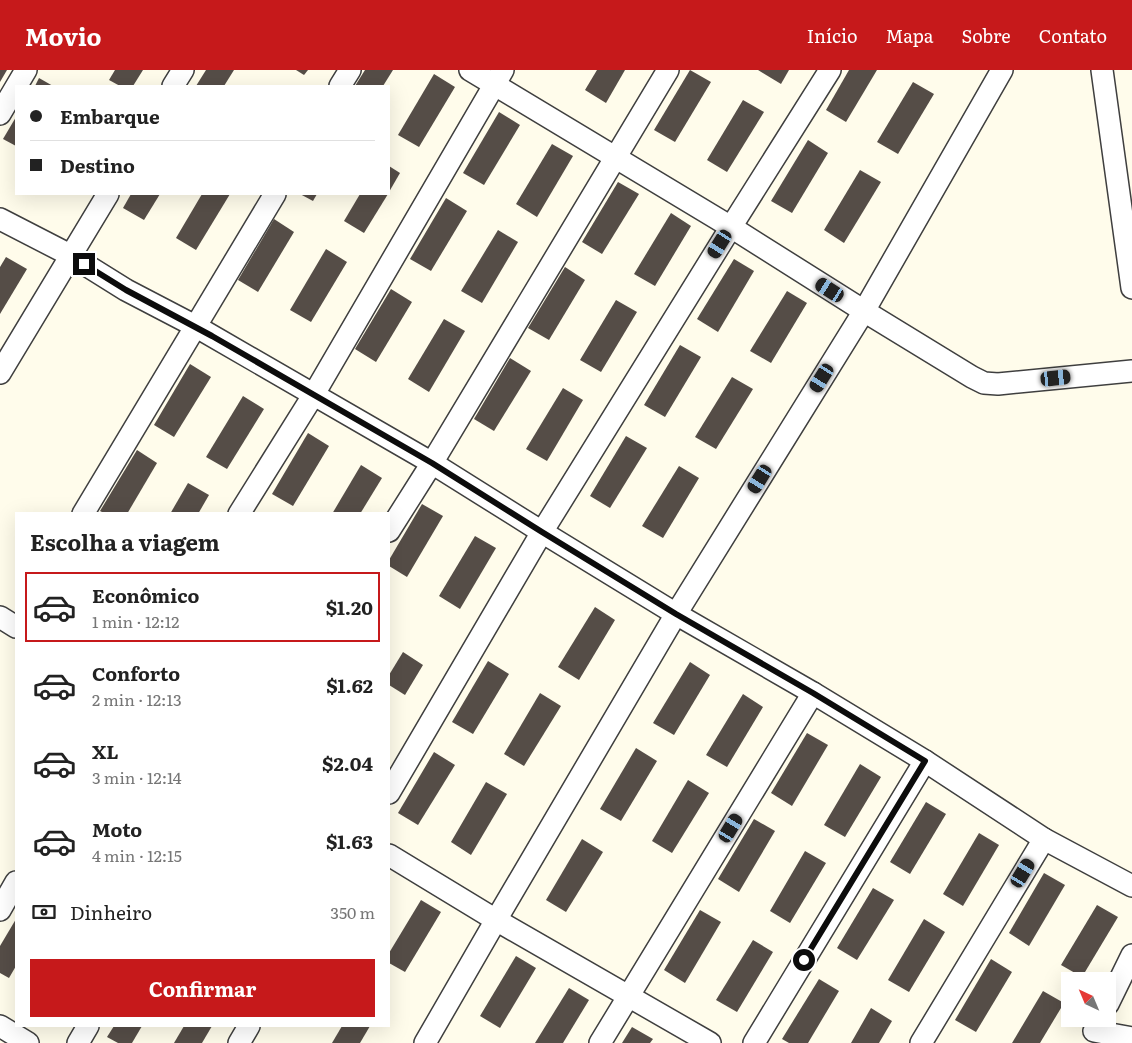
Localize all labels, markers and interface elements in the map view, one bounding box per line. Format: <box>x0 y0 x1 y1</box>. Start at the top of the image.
text: Movio <box>25 18 102 53</box>
text: Início <box>807 22 857 49</box>
text: Mapa <box>885 22 933 49</box>
text: Sobre <box>961 22 1011 49</box>
text: Contato <box>1039 22 1107 49</box>
text: Embarque <box>60 102 160 130</box>
text: Destino <box>60 151 135 179</box>
car <box>705 227 734 261</box>
route end <box>73 253 95 275</box>
car <box>813 276 846 304</box>
car <box>807 361 836 395</box>
car <box>1040 369 1071 387</box>
car <box>745 462 774 496</box>
text: Escolha a viagem <box>30 525 220 558</box>
text: Econômico <box>92 581 199 609</box>
icon: car <box>32 585 77 630</box>
text: $1.20 <box>326 593 373 621</box>
text: 1 min · 12:12 <box>92 609 179 633</box>
text: Conforto <box>92 659 180 687</box>
icon: car <box>32 663 77 708</box>
text: $1.62 <box>326 671 373 699</box>
text: 2 min · 12:13 <box>92 687 182 711</box>
text: XL <box>92 737 119 765</box>
icon: car <box>32 741 77 786</box>
text: $2.04 <box>322 749 373 777</box>
text: 3 min · 12:14 <box>92 765 182 789</box>
car <box>716 811 745 845</box>
text: Moto <box>92 815 142 843</box>
icon: car <box>32 819 77 864</box>
text: $1.63 <box>326 827 373 855</box>
text: 4 min · 12:15 <box>92 843 182 867</box>
car <box>1008 856 1037 890</box>
icon: cash <box>30 898 58 926</box>
text: Dinheiro <box>70 898 152 926</box>
text: 350 m <box>330 900 375 924</box>
route start <box>793 949 815 971</box>
button: Confirmar <box>30 959 375 1017</box>
north arrow <box>1061 972 1116 1028</box>
map controls <box>1061 972 1116 1027</box>

